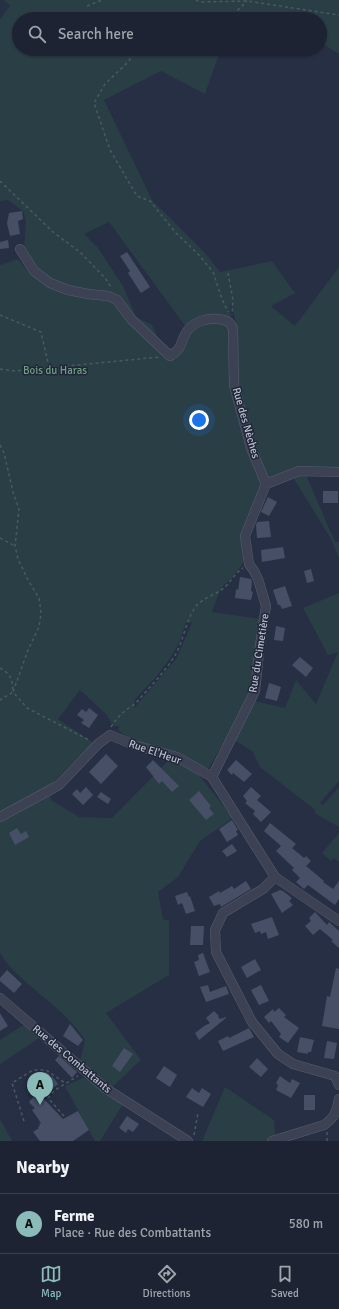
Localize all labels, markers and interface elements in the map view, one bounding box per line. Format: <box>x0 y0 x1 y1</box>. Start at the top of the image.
search box <box>12 12 327 56</box>
icon: search <box>26 23 48 45</box>
text: Search here <box>58 25 134 43</box>
park label: Bois du Haras <box>23 364 87 377</box>
street label: Rue des Nèches <box>230 386 262 460</box>
your location <box>189 410 209 430</box>
street label: Rue du Cimetière <box>246 612 272 694</box>
street label: Rue El'Heur <box>127 737 183 767</box>
street label: Rue des Combattants <box>30 1022 114 1096</box>
pin: A <box>27 1072 53 1105</box>
text: Nearby <box>16 1157 69 1178</box>
text: Ferme <box>54 1207 95 1225</box>
text: A <box>25 1216 33 1232</box>
text: 580 m <box>289 1216 323 1232</box>
text: Place · Rue des Combattants <box>54 1225 211 1241</box>
tab: Map <box>40 1263 62 1300</box>
tab: Directions <box>143 1263 191 1300</box>
tab: Saved <box>271 1263 299 1300</box>

